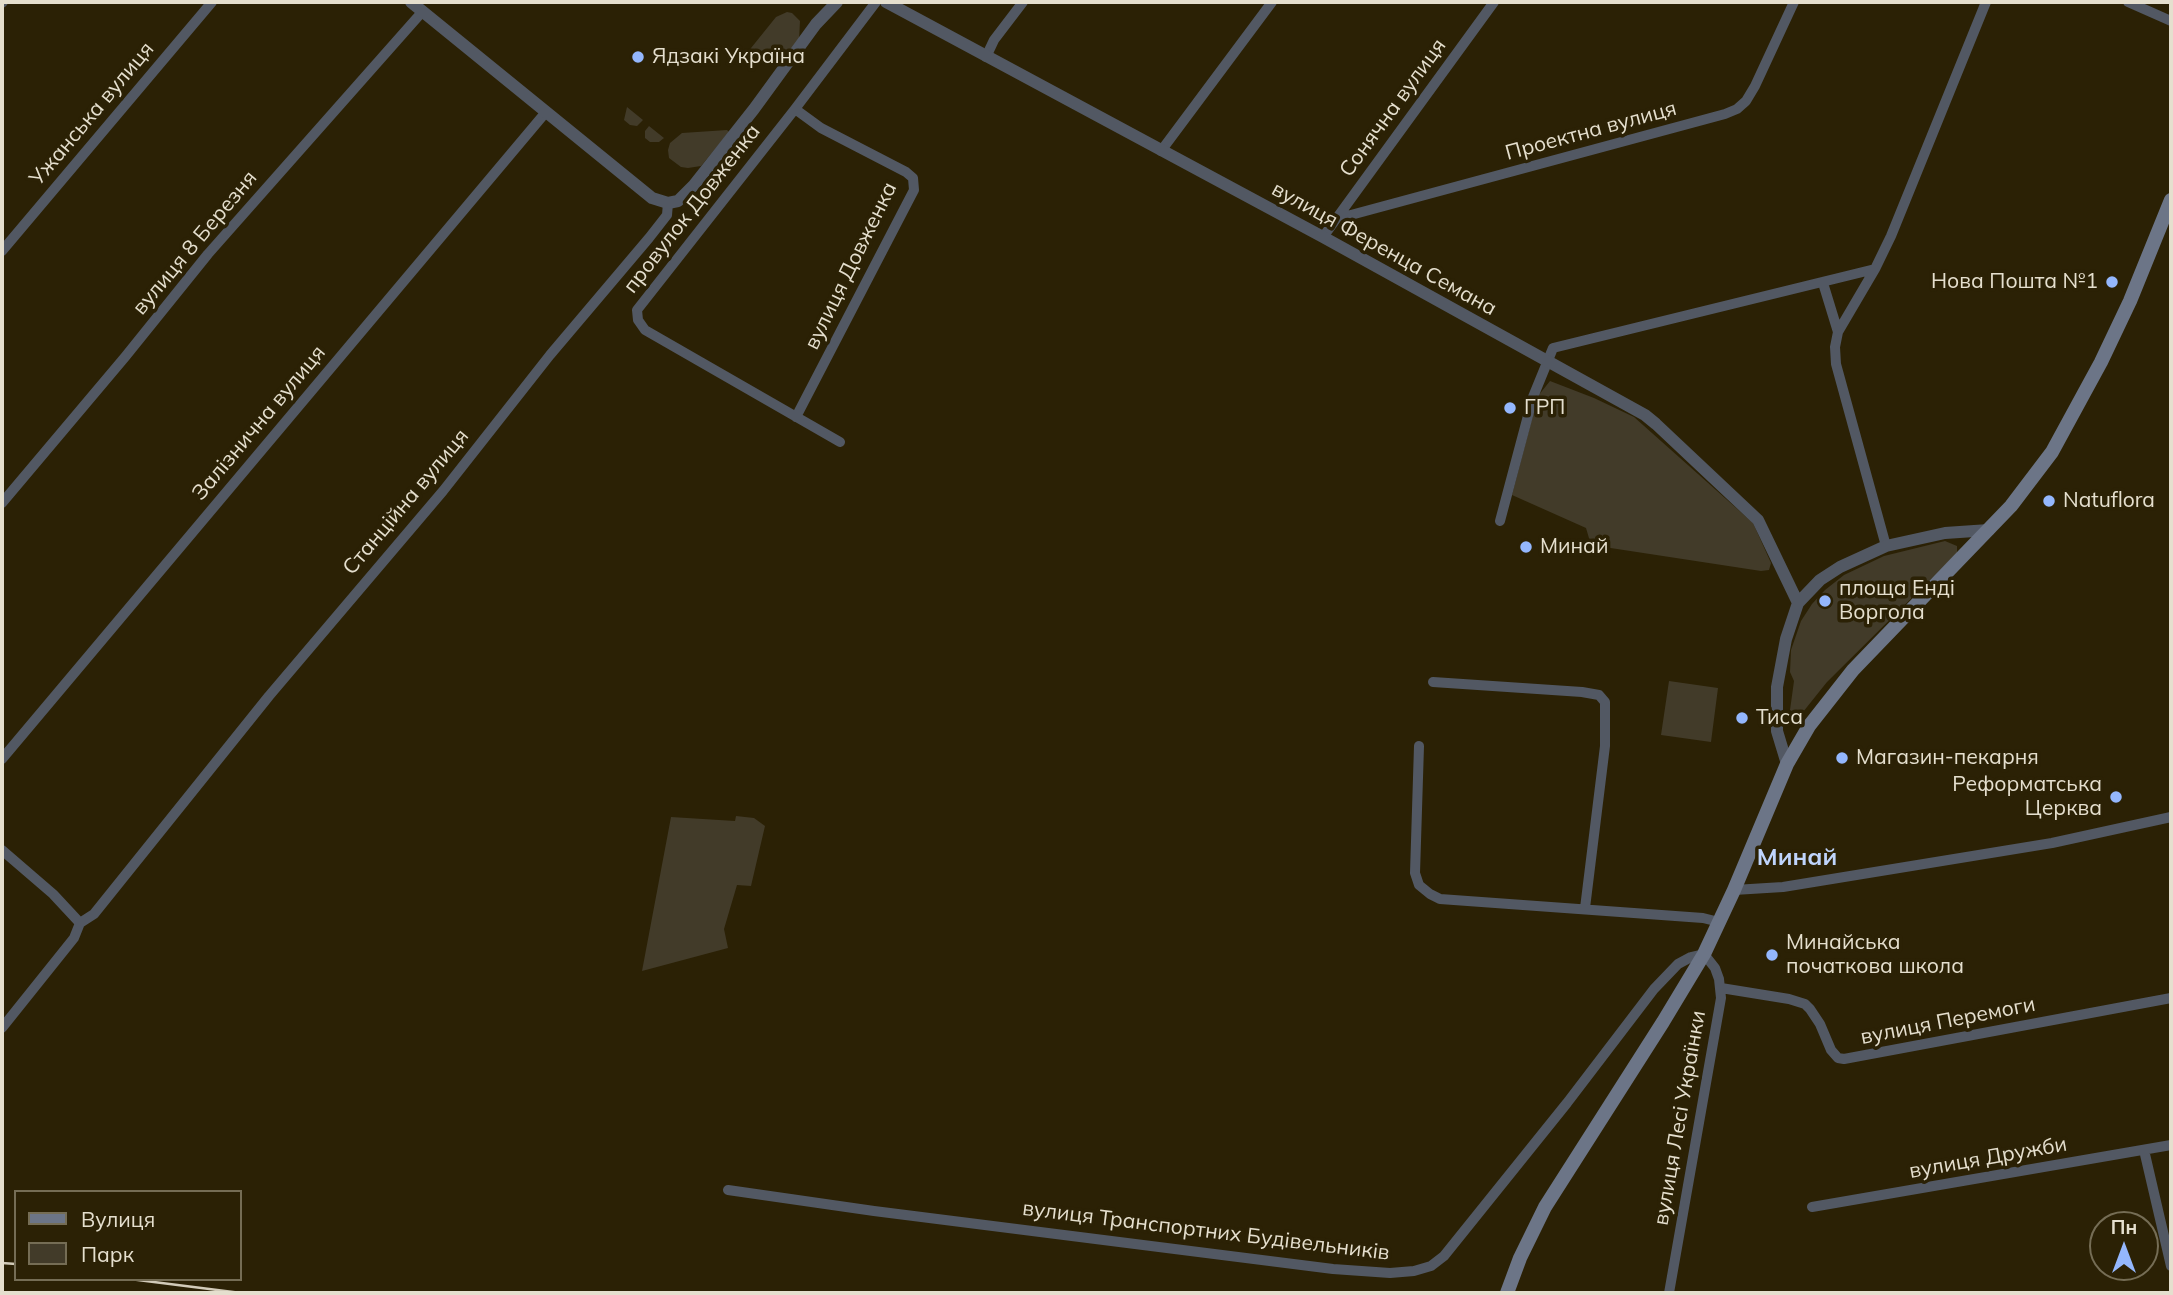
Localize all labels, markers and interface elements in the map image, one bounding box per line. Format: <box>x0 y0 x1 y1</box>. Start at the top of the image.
street label: Сонячна вулиця <box>1334 34 1452 182</box>
street label: Ужанська вулиця <box>25 37 159 191</box>
place label: Ядзакі Україна <box>652 44 805 70</box>
marker: Ядзакі Україна <box>630 49 646 65</box>
street label: Проектна вулиця <box>1503 96 1679 166</box>
street label: провулок Довженка <box>618 120 766 298</box>
street label: вулиця 8 Березня <box>127 166 263 320</box>
street label: вулиця Ференца Семана <box>1267 177 1501 321</box>
street label: вулиця Довженка <box>800 178 902 354</box>
place label: Нова Пошта №1 <box>1931 269 2098 295</box>
marker: Нова Пошта №1 <box>2104 274 2120 290</box>
street label: Залізнична вулиця <box>187 341 331 505</box>
place label: ГРП <box>1524 395 1565 421</box>
marker: ГРП <box>1502 400 1518 416</box>
street label: Станційна вулиця <box>338 424 474 580</box>
place label: Natuflora <box>2063 488 2155 514</box>
marker: Natuflora <box>2041 493 2057 509</box>
place label: Минай <box>1540 534 1608 560</box>
marker: Минай <box>1518 539 1534 555</box>
place label: площа Енді Воргола <box>1839 576 1955 626</box>
marker: площа Енді Воргола <box>1817 593 1833 609</box>
place label: Тиса <box>1756 705 1803 731</box>
marker: Тиса <box>1734 710 1750 726</box>
place label: Магазин-пекарня <box>1856 745 2039 771</box>
marker: Магазин-пекарня <box>1834 750 1850 766</box>
place label: Реформатська Церква <box>1952 772 2102 822</box>
marker: Реформатська Церква <box>2108 789 2124 805</box>
district label: Минай <box>1757 844 1837 872</box>
place label: Минайська початкова школа <box>1786 930 1964 980</box>
marker: Минайська початкова школа <box>1764 947 1780 963</box>
street label: вулиця Перемоги <box>1859 992 2037 1050</box>
street label: вулиця Лесі Українки <box>1649 1009 1711 1227</box>
street label: вулиця Дружби <box>1907 1132 2069 1184</box>
legend <box>14 1190 242 1281</box>
street label: вулиця Транспортних Будівельників <box>1021 1196 1391 1266</box>
text: Вулиця <box>81 1206 155 1232</box>
north arrow <box>2089 1211 2159 1281</box>
text: Пн <box>2111 1215 2137 1239</box>
text: Парк <box>81 1241 134 1267</box>

